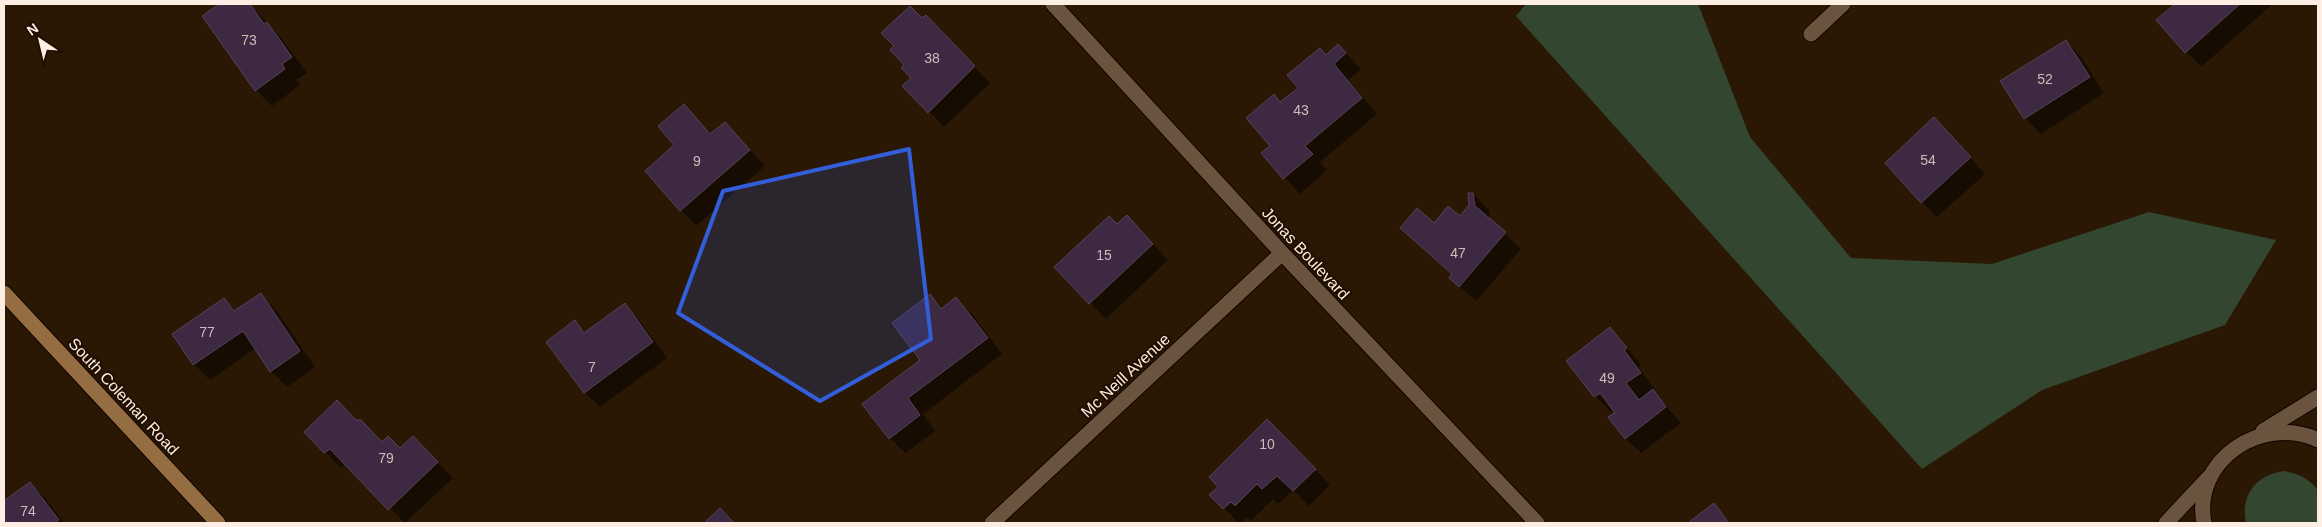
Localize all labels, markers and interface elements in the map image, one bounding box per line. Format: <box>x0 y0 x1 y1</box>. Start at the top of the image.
north arrow <box>15 15 65 65</box>
text: N <box>24 20 41 39</box>
house number: 73 <box>241 32 257 48</box>
house number: 38 <box>924 50 940 66</box>
house number: 52 <box>2037 71 2053 87</box>
house number: 43 <box>1293 102 1309 118</box>
house number: 54 <box>1920 152 1936 168</box>
house number: 9 <box>693 153 701 169</box>
street label: Jonas Boulevard <box>1259 204 1352 303</box>
house number: 47 <box>1450 245 1466 261</box>
house number: 15 <box>1096 247 1112 263</box>
house number: 77 <box>199 324 215 340</box>
street label: Mc Neill Avenue <box>1078 330 1173 421</box>
street label: South Coleman Road <box>65 335 182 458</box>
house number: 7 <box>588 359 596 375</box>
house number: 49 <box>1599 370 1615 386</box>
house number: 10 <box>1259 436 1275 452</box>
house number: 79 <box>378 450 394 466</box>
house number: 74 <box>20 503 36 519</box>

